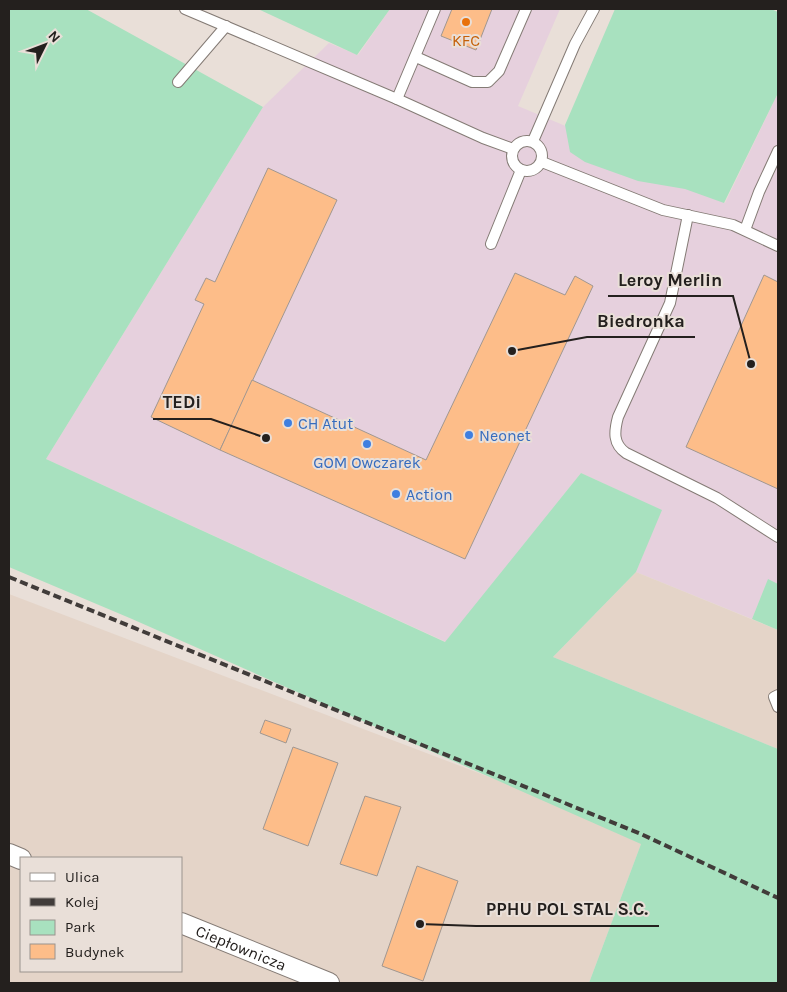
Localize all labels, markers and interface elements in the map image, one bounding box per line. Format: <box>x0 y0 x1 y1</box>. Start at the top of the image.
marker: KFC <box>460 16 472 28</box>
north arrow <box>20 20 70 70</box>
text: N <box>45 27 64 46</box>
place label: KFC <box>452 31 480 50</box>
callout: Leroy Merlin <box>608 263 733 296</box>
text: Leroy Merlin <box>618 269 722 291</box>
callout: Biedronka <box>587 304 695 337</box>
text: Biedronka <box>597 310 685 332</box>
callout: TEDi <box>153 386 211 419</box>
text: TEDi <box>163 391 201 413</box>
place label: CH Atut <box>298 414 353 433</box>
marker: CH Atut <box>282 417 294 429</box>
place label: Neonet <box>479 426 531 445</box>
marker: Neonet <box>463 429 475 441</box>
marker: GOM Owczarek <box>361 438 373 450</box>
place label: GOM Owczarek <box>313 453 421 472</box>
place label: Action <box>406 485 453 504</box>
marker: Action <box>390 488 402 500</box>
legend <box>20 857 182 972</box>
text: Ulica <box>65 868 99 886</box>
text: Kolej <box>65 893 99 911</box>
callout: PPHU POL STAL S.C. <box>476 893 659 926</box>
text: PPHU POL STAL S.C. <box>486 898 648 920</box>
text: Park <box>65 918 95 936</box>
street label: Ciepłownicza <box>193 921 289 974</box>
text: Budynek <box>65 943 124 961</box>

